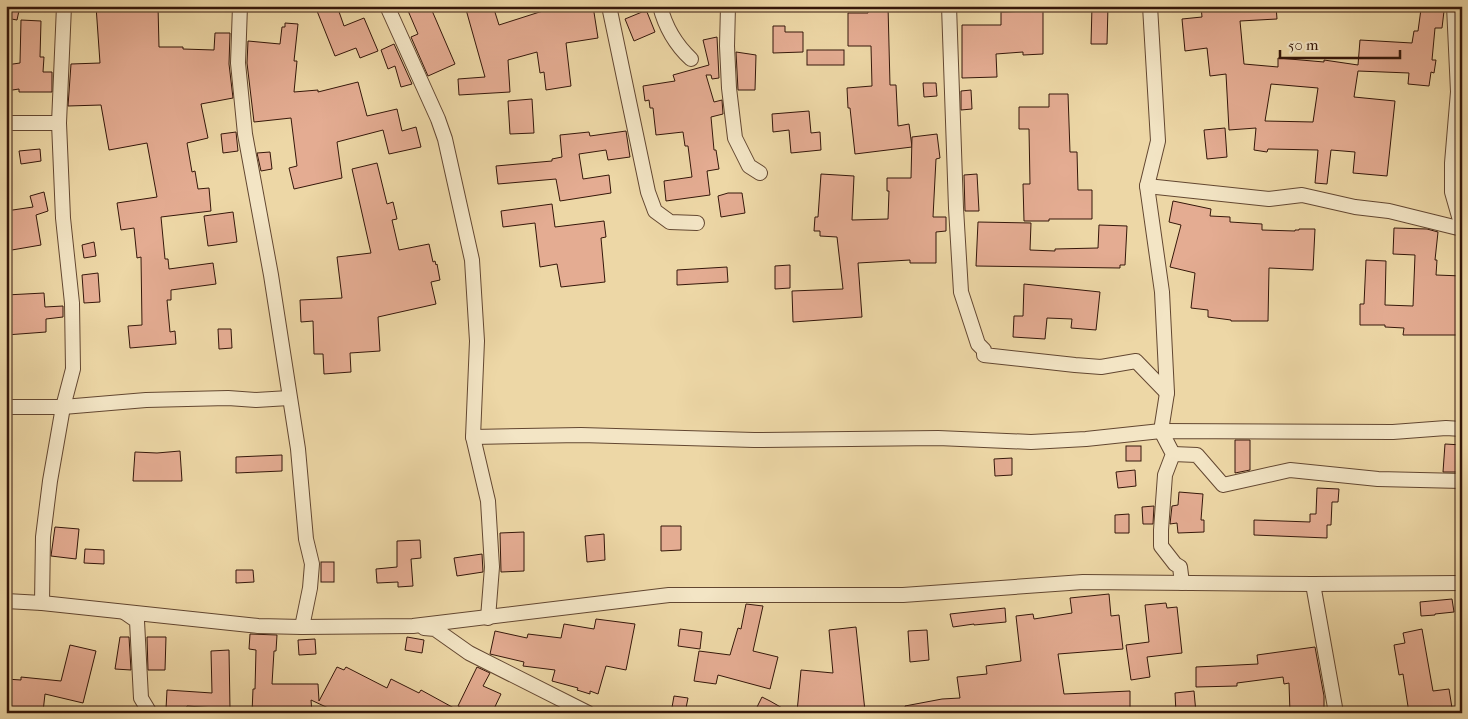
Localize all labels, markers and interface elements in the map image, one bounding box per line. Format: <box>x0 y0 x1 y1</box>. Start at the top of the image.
scale bar <box>1280 28 1400 60</box>
text: 50 m <box>1288 36 1319 54</box>

